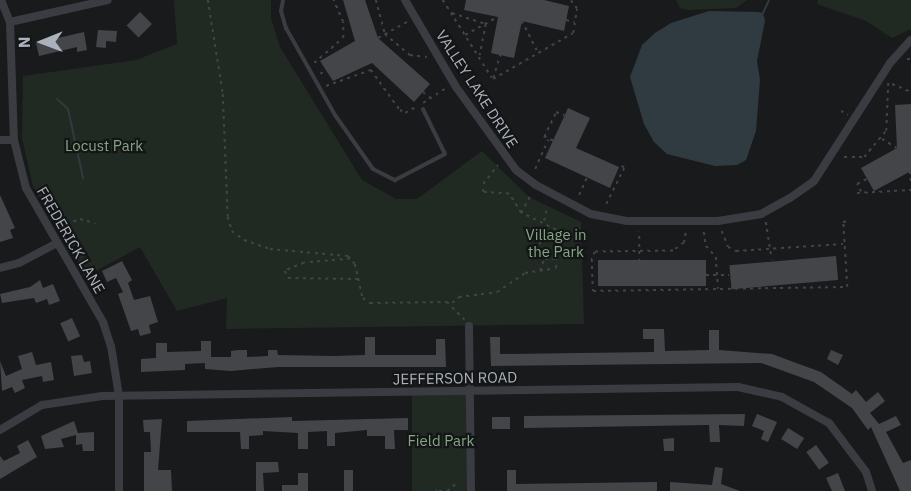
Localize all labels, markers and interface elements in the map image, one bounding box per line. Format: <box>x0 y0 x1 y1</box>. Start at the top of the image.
north arrow <box>12 12 72 72</box>
street label: VALLEY LAKE DRIVE <box>432 27 522 151</box>
text: N <box>14 36 34 48</box>
park label: Locust Park <box>65 137 143 155</box>
street label: FREDERICK LANE <box>33 183 109 297</box>
park label: Village in the Park <box>526 225 586 260</box>
street label: JEFFERSON ROAD <box>393 368 517 388</box>
park label: Field Park <box>407 432 475 450</box>

